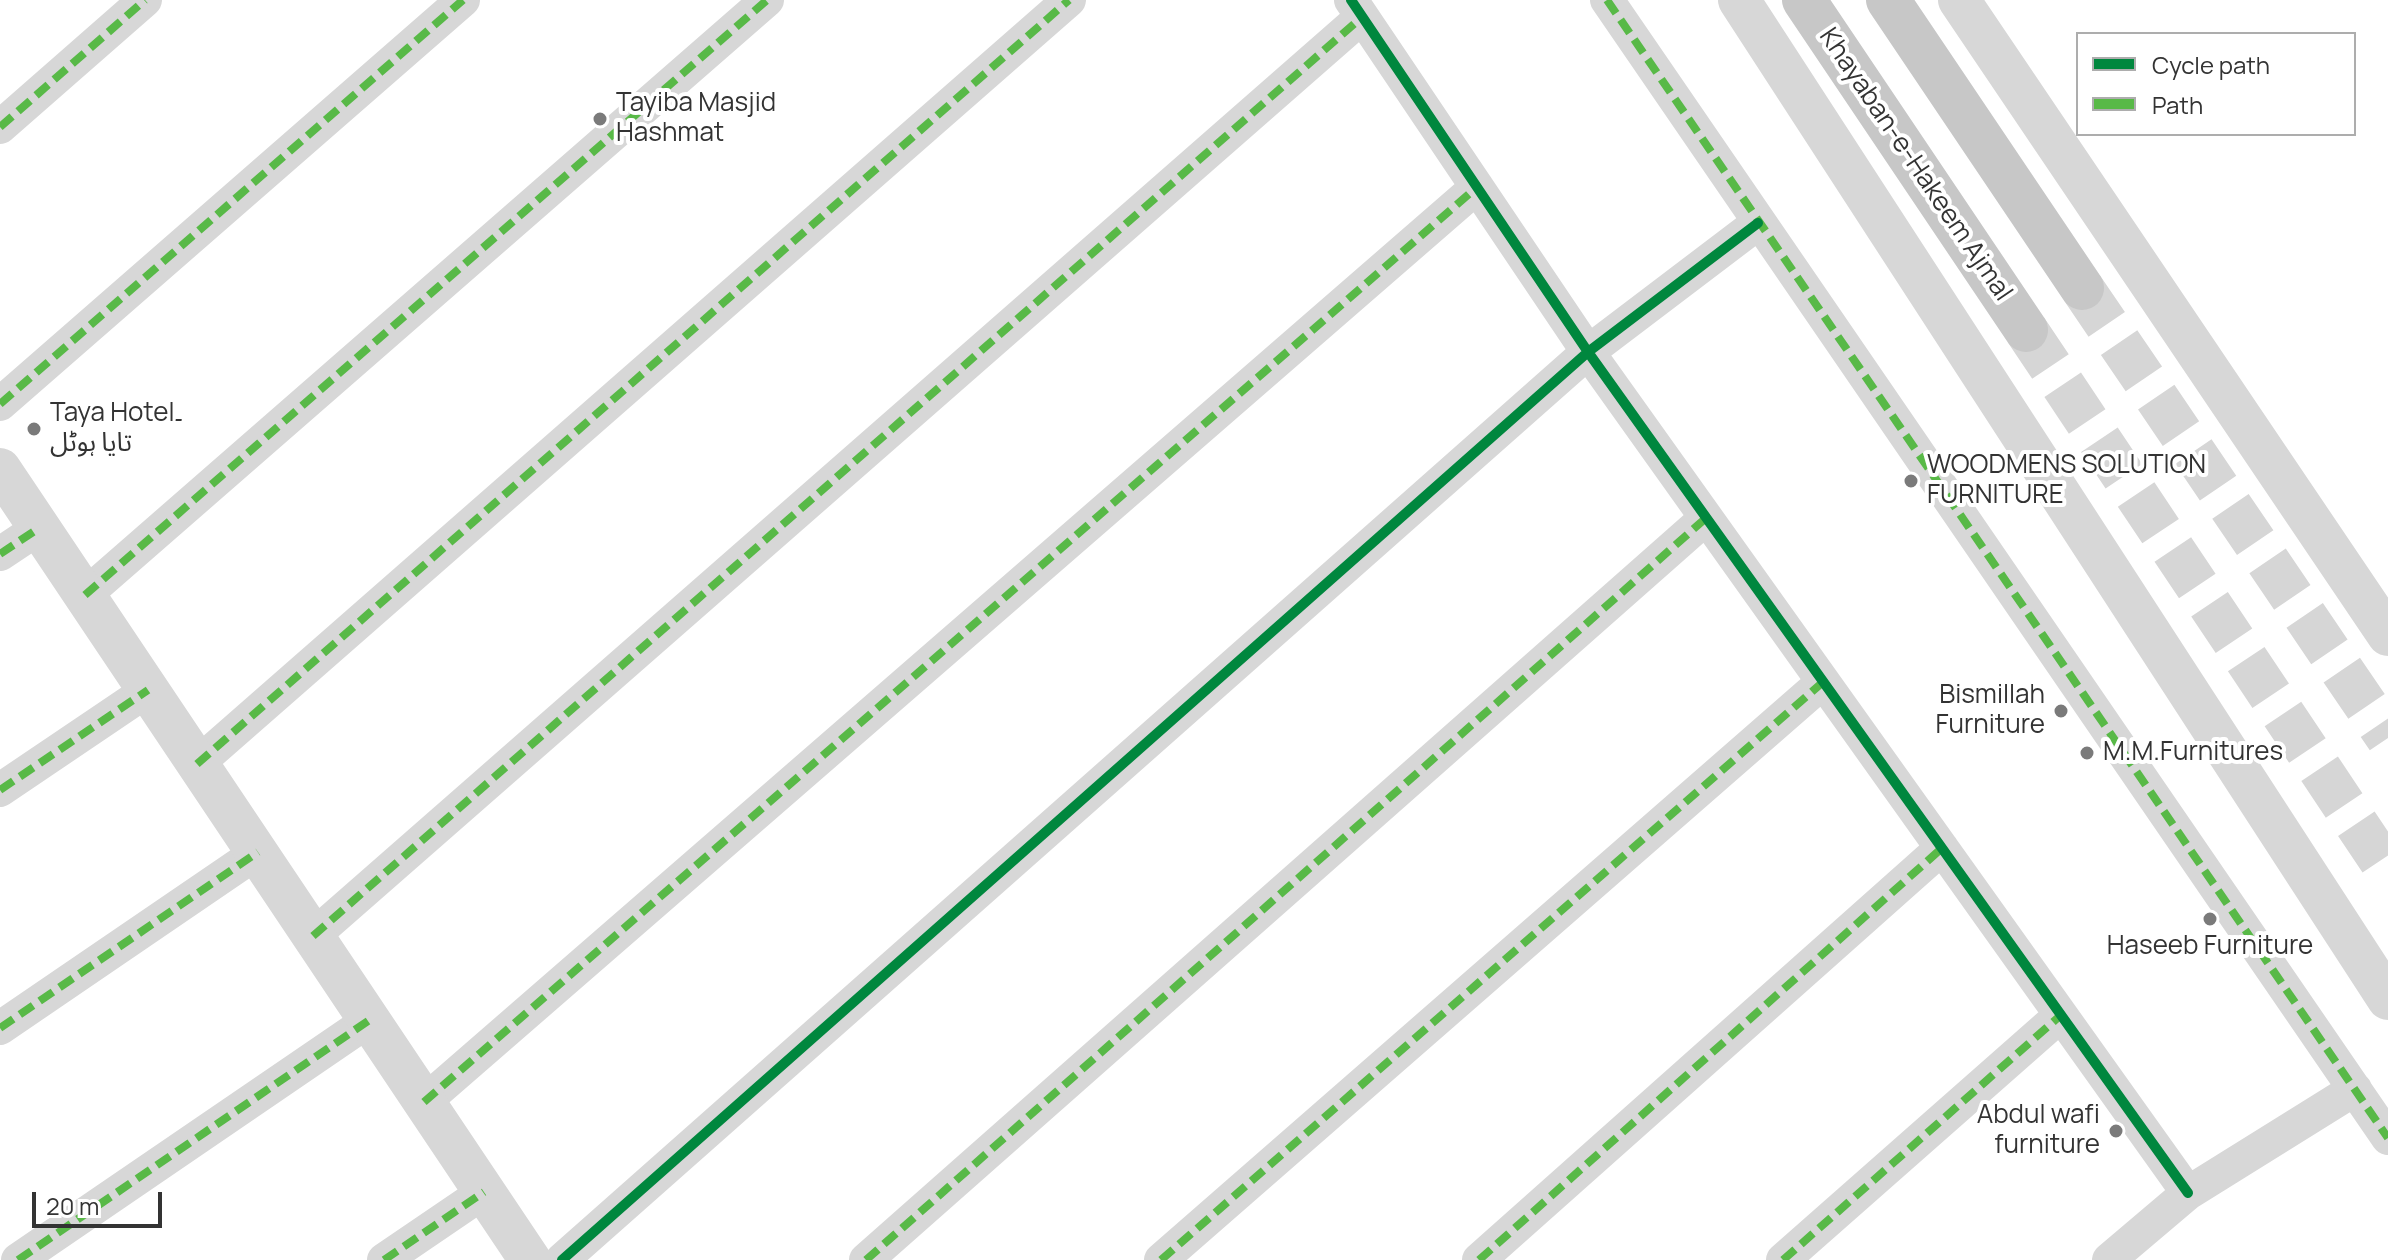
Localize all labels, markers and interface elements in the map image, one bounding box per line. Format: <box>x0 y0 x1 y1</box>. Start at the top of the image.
street label: Khayaban-e-Hakeem Ajmal <box>1812 23 2018 307</box>
legend <box>2076 32 2356 136</box>
text: Cycle path <box>2152 48 2270 81</box>
place label: Tayiba Masjid Hashmat <box>616 88 776 150</box>
text: Path <box>2152 88 2203 121</box>
marker: Tayiba Masjid Hashmat <box>591 110 609 128</box>
place label: Taya Hotel۔ تایا ہوٹل <box>50 398 182 460</box>
marker: Taya Hotel۔ تایا ہوٹل <box>25 420 43 438</box>
place label: WOODMENS SOLUTION FURNITURE <box>1927 450 2206 512</box>
marker: WOODMENS SOLUTION FURNITURE <box>1902 472 1920 490</box>
place label: Bismillah Furniture <box>1935 680 2045 742</box>
marker: Bismillah Furniture <box>2052 702 2070 720</box>
place label: M.M.Furnitures <box>2103 737 2283 769</box>
marker: M.M.Furnitures <box>2078 744 2096 762</box>
marker: Haseeb Furniture <box>2201 910 2219 928</box>
place label: Haseeb Furniture <box>2107 931 2313 963</box>
place label: Abdul wafi furniture <box>1977 1100 2100 1162</box>
marker: Abdul wafi furniture <box>2107 1122 2125 1140</box>
scale bar <box>36 1176 166 1226</box>
text: 20 m <box>46 1189 99 1222</box>

